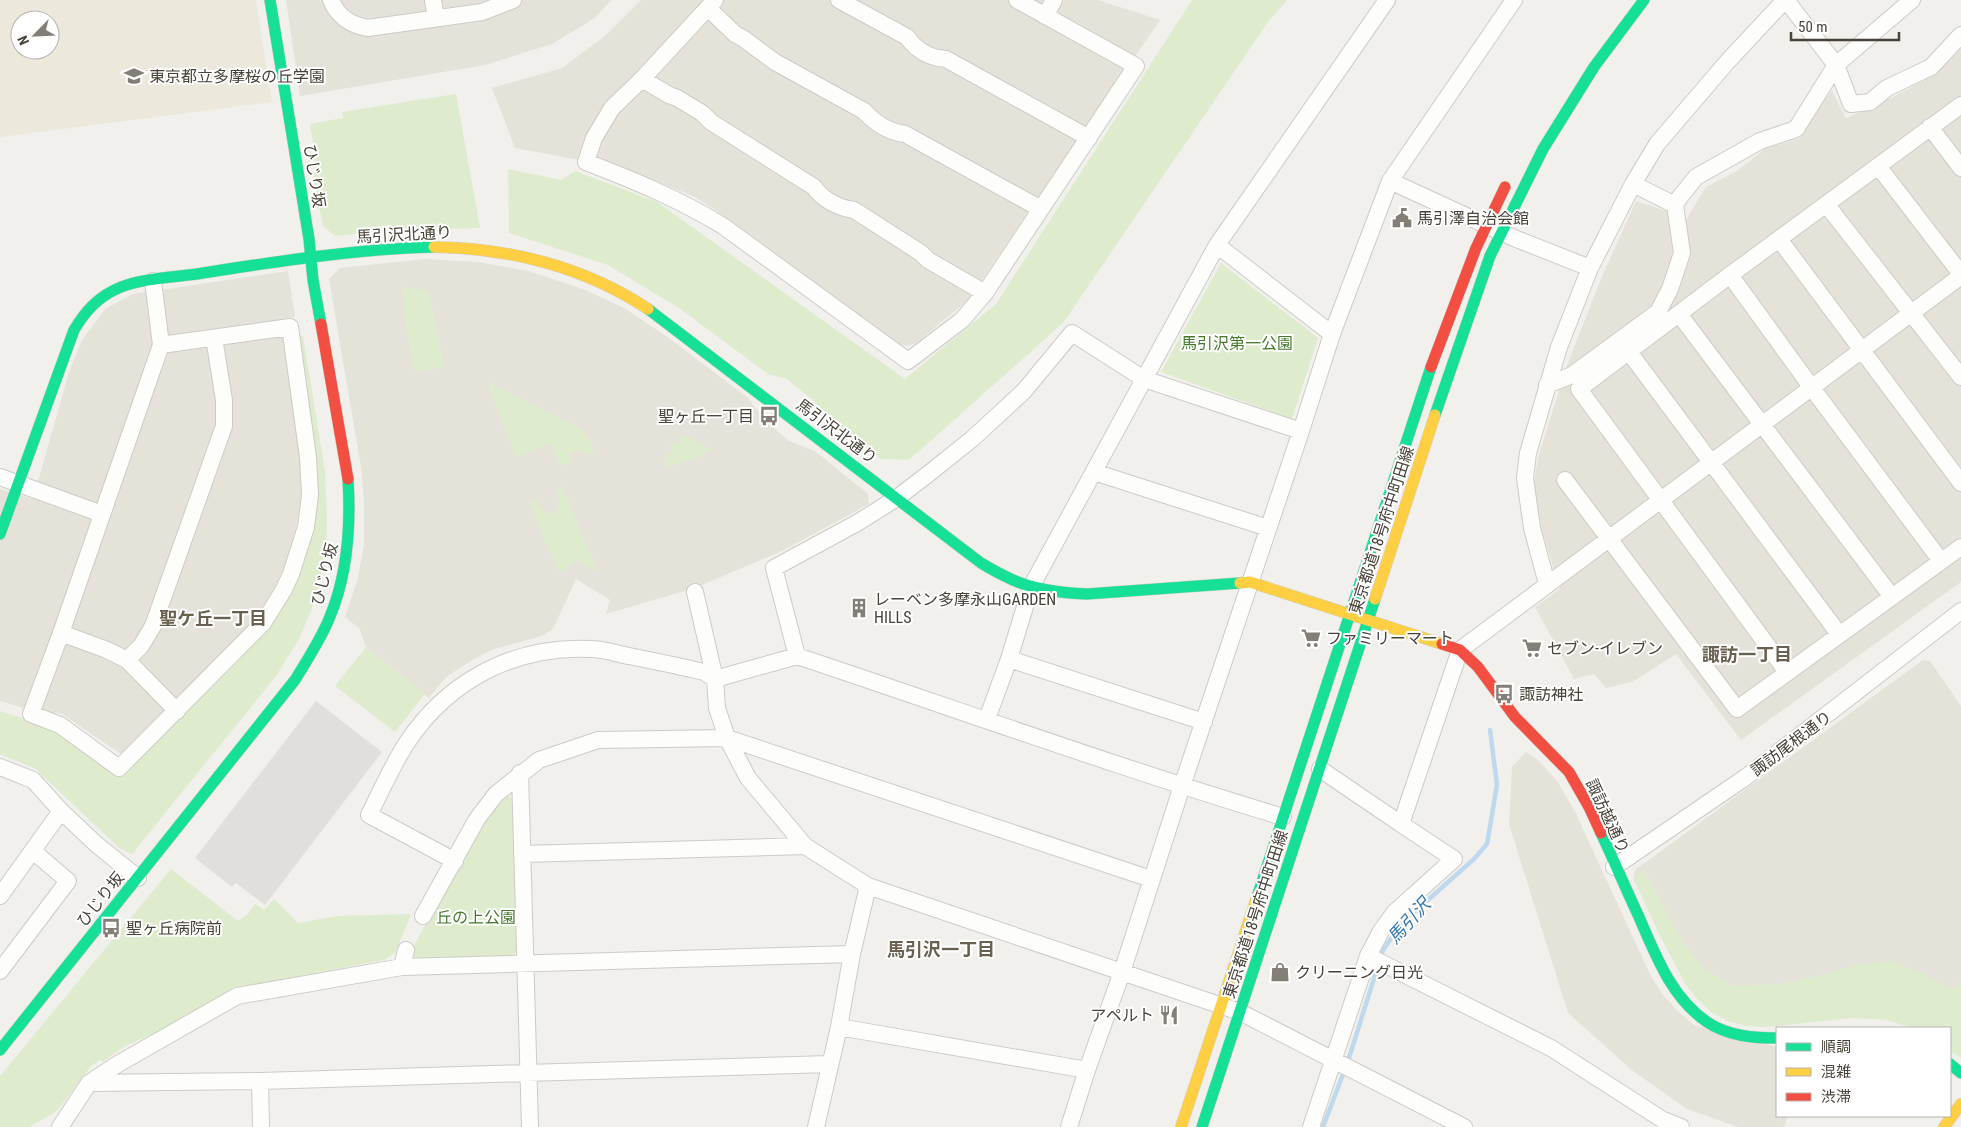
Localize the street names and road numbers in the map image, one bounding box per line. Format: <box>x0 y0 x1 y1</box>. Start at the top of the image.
street label: ひじり坂 <box>300 143 329 209</box>
street label: 馬引沢北通り <box>356 222 452 246</box>
street label: 馬引沢北通り <box>793 395 881 468</box>
street label: 東京都道18号府中町田線 <box>1345 444 1418 617</box>
street label: ひじり坂 <box>308 541 341 607</box>
street label: 諏訪尾根通り <box>1747 707 1835 780</box>
street label: 諏訪越通り <box>1582 776 1633 856</box>
street label: 東京都道18号府中町田線 <box>1219 828 1292 1001</box>
street label: ひじり坂 <box>73 868 128 930</box>

